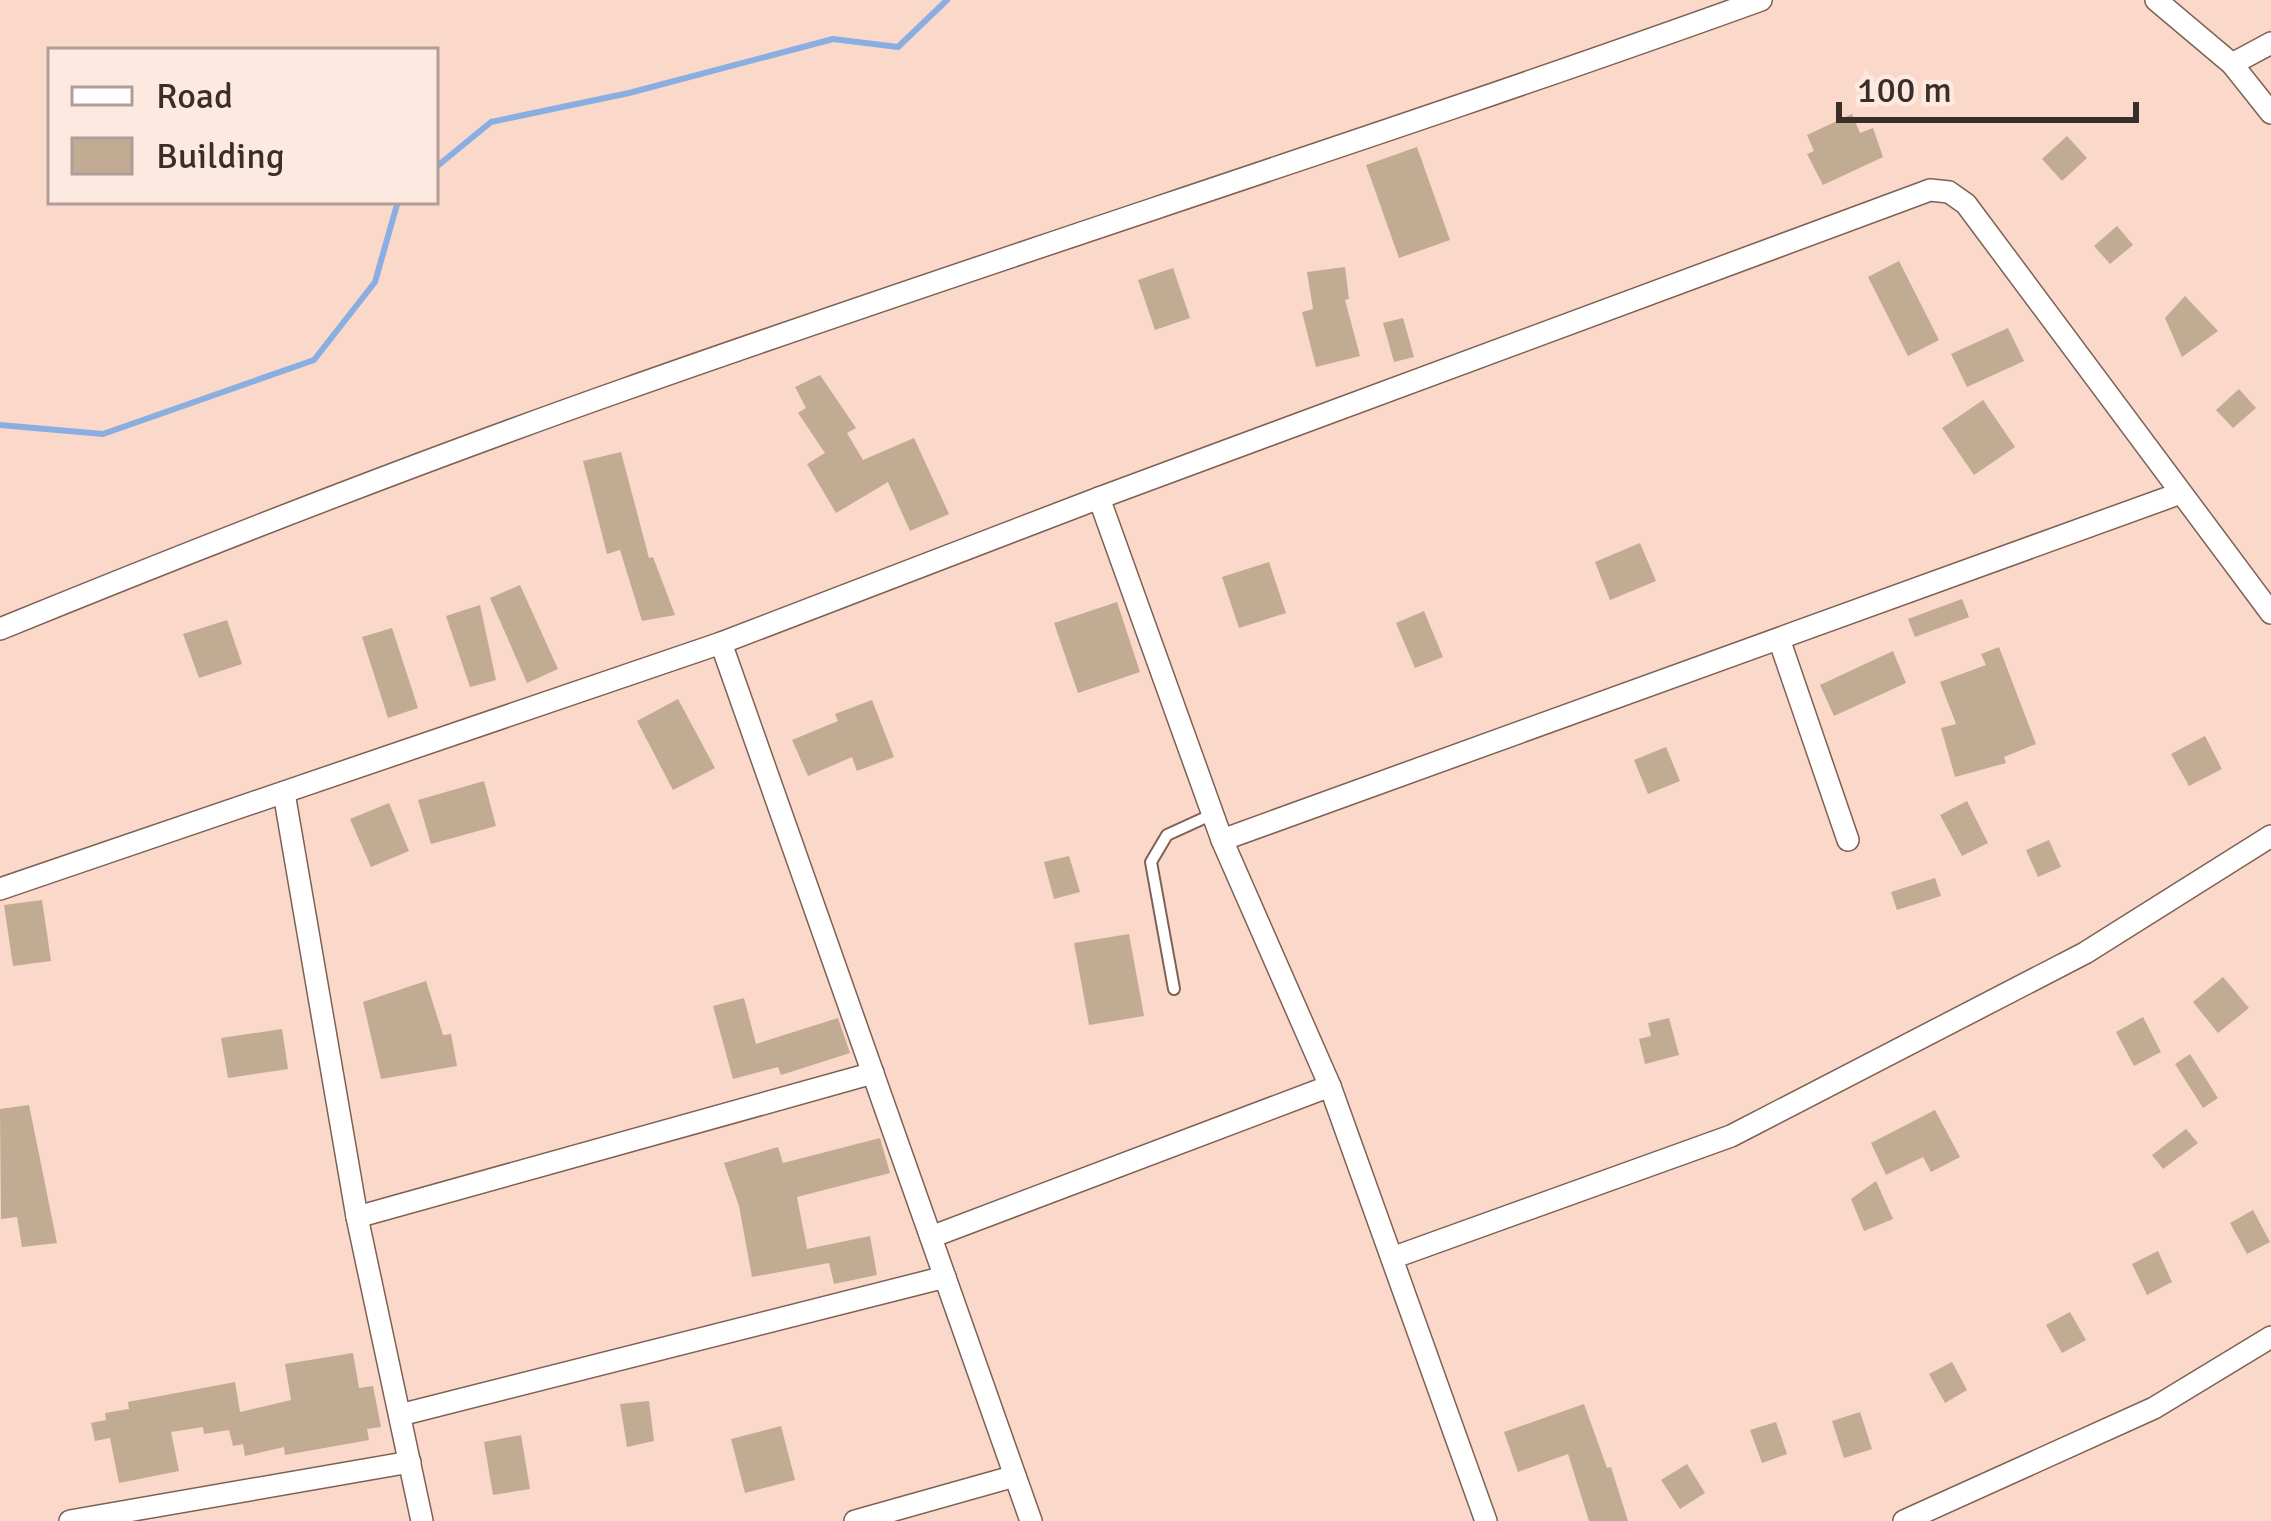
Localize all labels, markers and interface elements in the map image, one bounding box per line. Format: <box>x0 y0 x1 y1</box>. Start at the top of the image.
legend <box>48 48 438 204</box>
scale bar <box>1839 48 2136 122</box>
text: 100 m <box>1857 68 1952 113</box>
text: Road <box>156 74 233 119</box>
text: Building <box>156 134 285 179</box>

